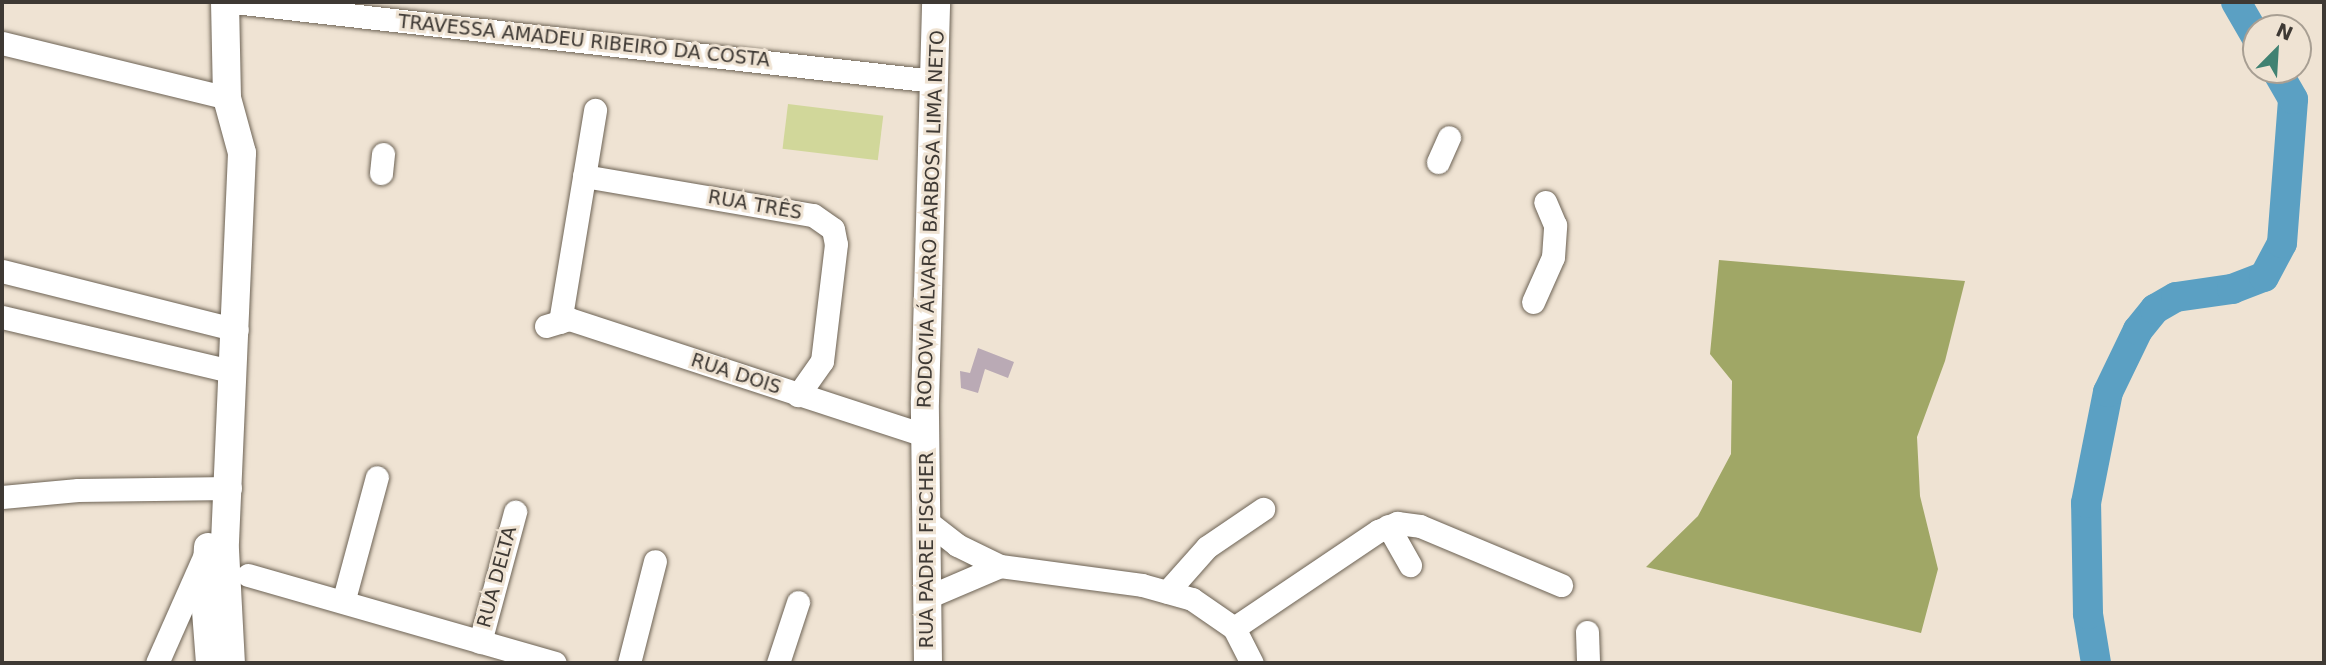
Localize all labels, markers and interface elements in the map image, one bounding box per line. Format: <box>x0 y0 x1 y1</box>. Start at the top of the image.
street label: TRAVESSA AMADEU RIBEIRO DA COSTA <box>397 10 771 72</box>
north arrow <box>2242 14 2312 84</box>
text: N <box>2273 18 2296 45</box>
street label: RODOVIA ÁLVARO BARBOSA LIMA NETO <box>913 30 949 408</box>
street label: RUA TRÊS <box>706 186 804 224</box>
street label: RUA DOIS <box>688 349 784 399</box>
street label: RUA PADRE FISCHER <box>916 452 938 648</box>
street label: RUA DELTA <box>473 524 521 630</box>

